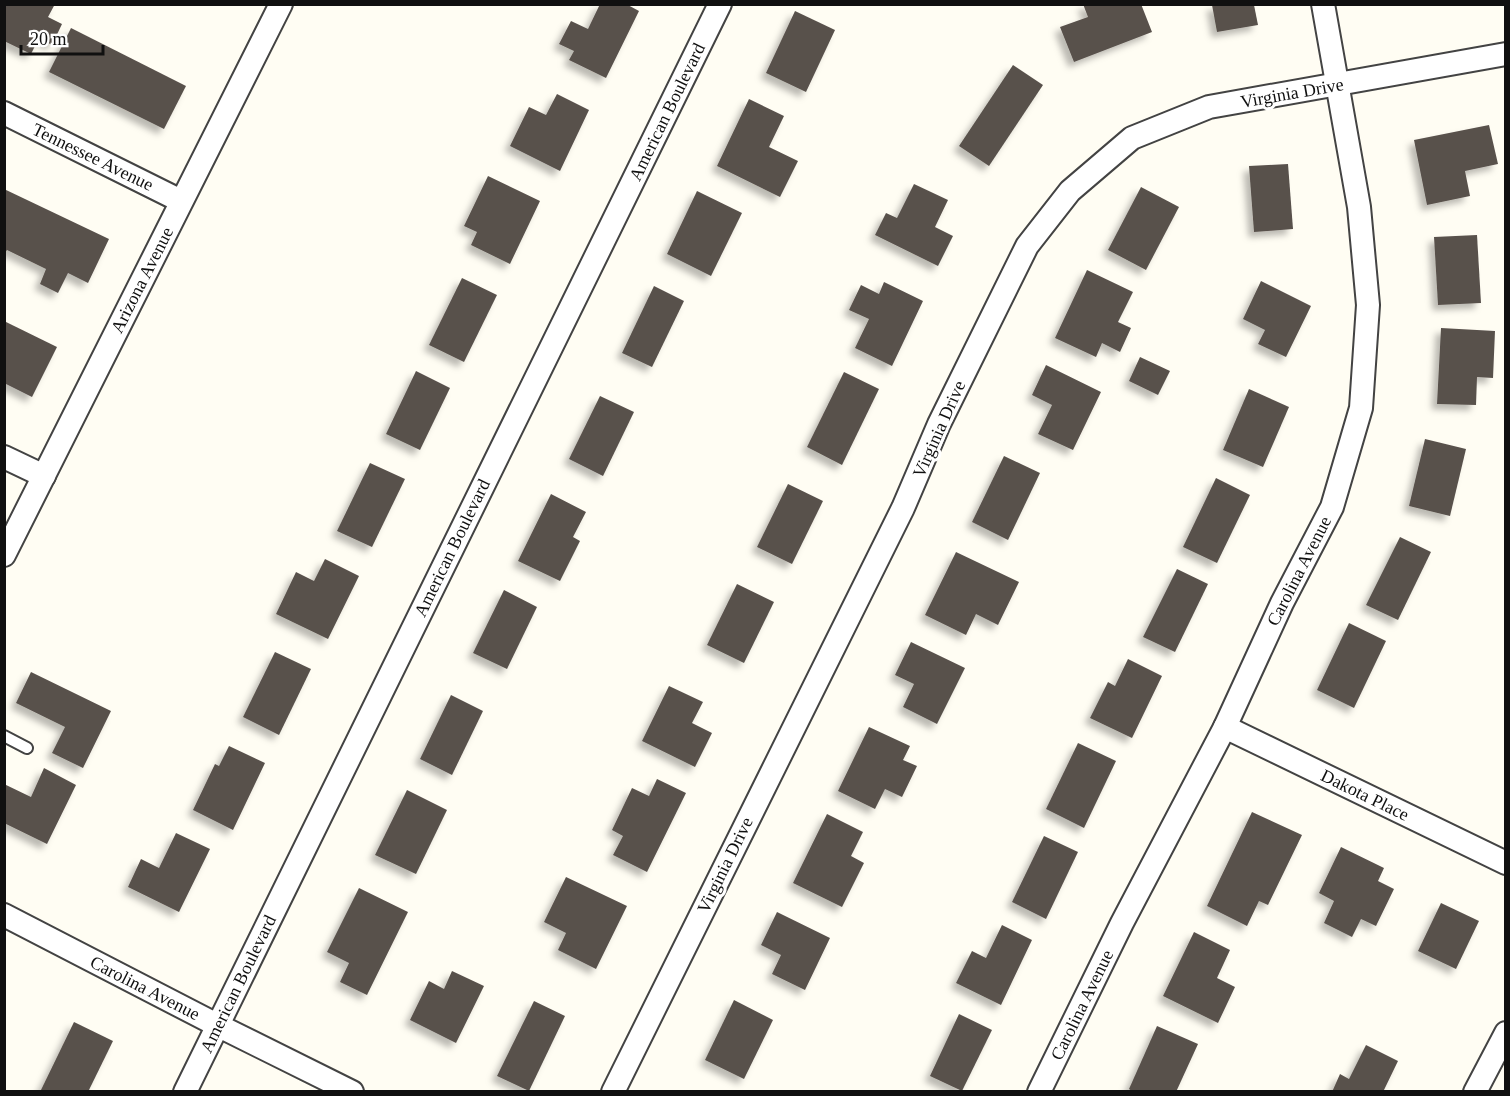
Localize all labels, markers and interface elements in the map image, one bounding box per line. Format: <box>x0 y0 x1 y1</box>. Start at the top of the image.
scale bar <box>21 18 104 56</box>
text: 20 m <box>30 29 67 49</box>
street label: American Boulevard <box>625 40 709 184</box>
street label: Virginia Drive <box>1239 74 1345 112</box>
street label: Tennessee Avenue <box>29 119 157 195</box>
street label: Arizona Avenue <box>107 224 177 336</box>
street label: Virginia Drive <box>909 377 969 481</box>
street label: American Boulevard <box>410 476 494 620</box>
street label: Carolina Avenue <box>1263 513 1335 629</box>
street label: Dakota Place <box>1318 765 1412 825</box>
street label: Virginia Drive <box>693 814 757 916</box>
street label: American Boulevard <box>196 912 280 1056</box>
street label: Carolina Avenue <box>1047 947 1117 1063</box>
street label: Carolina Avenue <box>87 952 203 1024</box>

